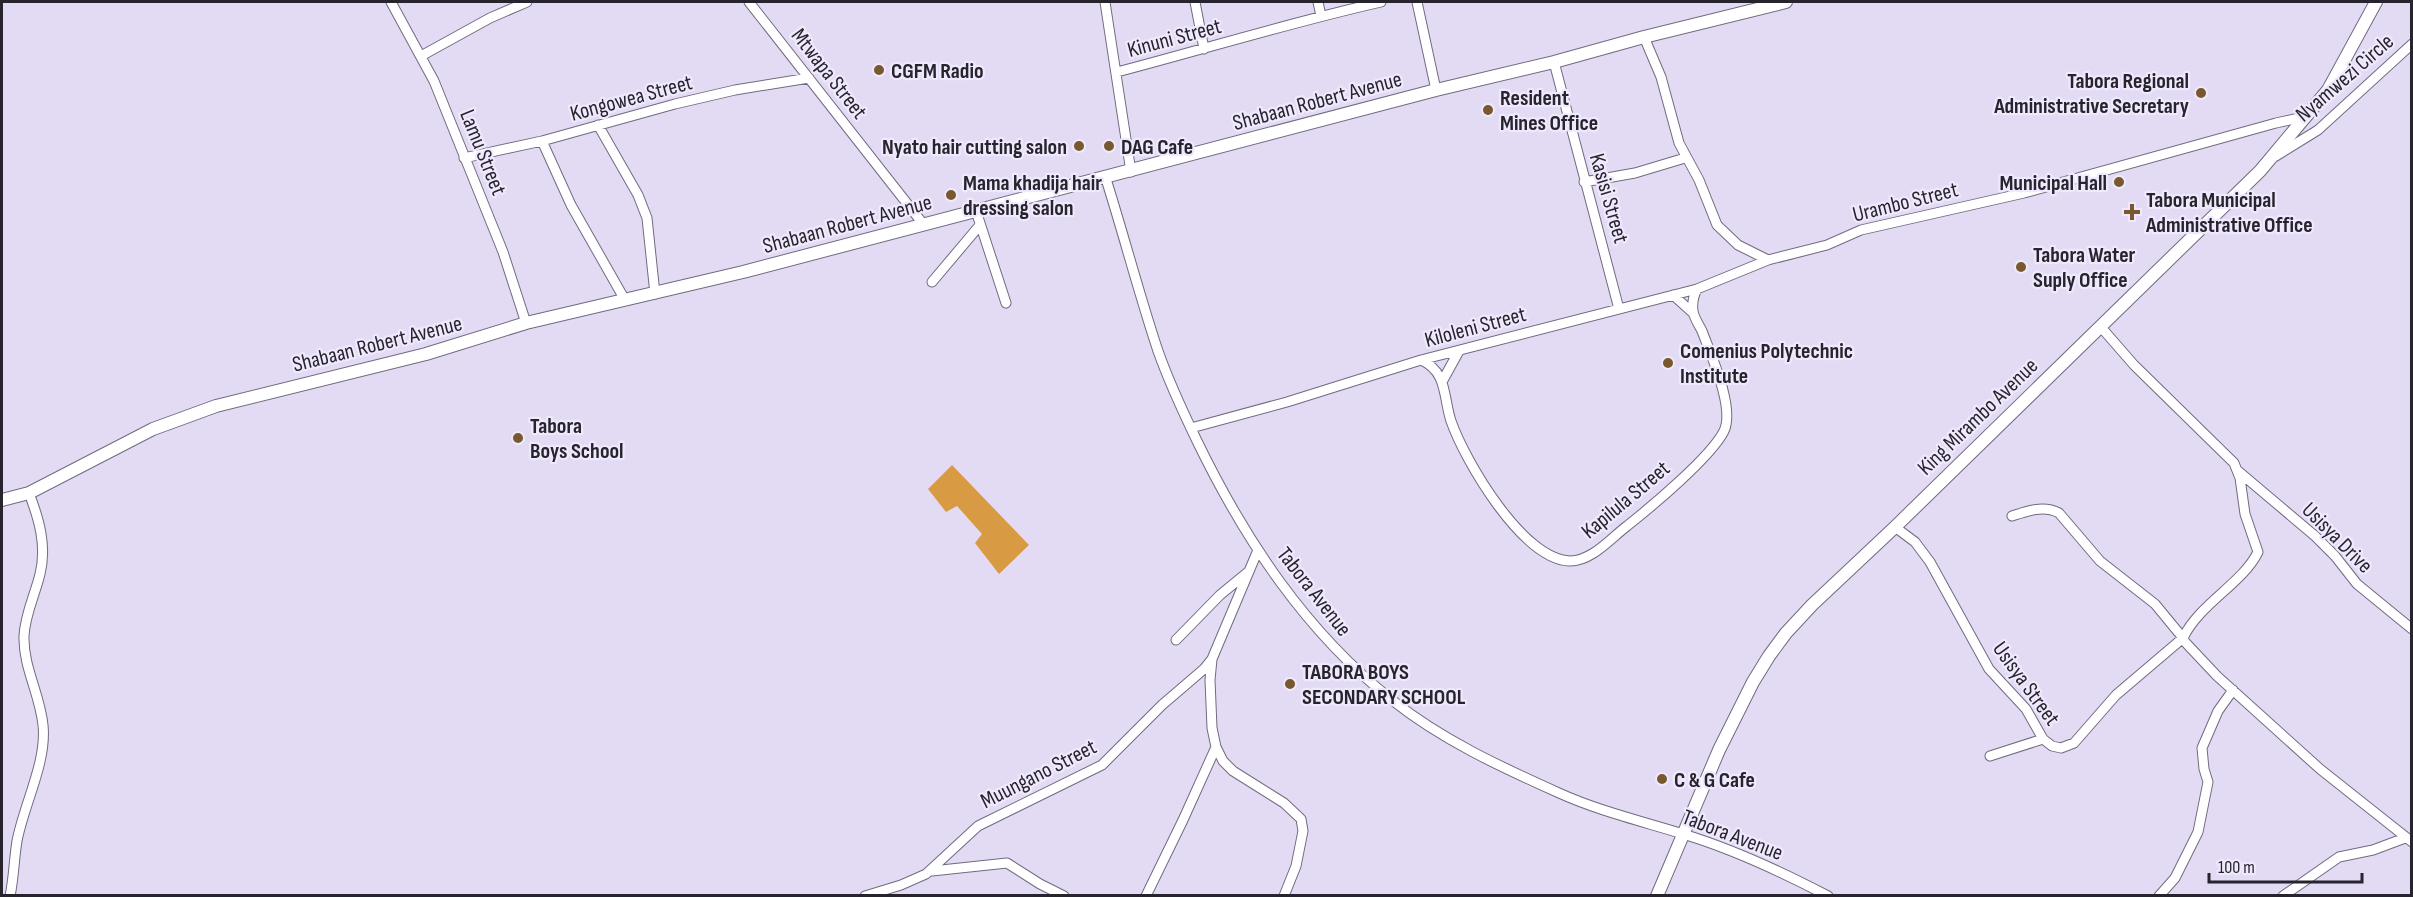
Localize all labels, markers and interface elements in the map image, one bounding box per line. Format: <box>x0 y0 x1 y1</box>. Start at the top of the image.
street label: Kinuni Street <box>1124 13 1225 64</box>
street label: Mtwapa Street <box>785 23 873 125</box>
street label: Nyamwezi Circle <box>2290 28 2400 128</box>
place label: CGFM Radio <box>891 58 983 85</box>
marker: CGFM Radio <box>872 63 886 77</box>
street label: Shabaan Robert Avenue <box>1230 66 1405 137</box>
place label: Tabora Regional Administrative Secretary <box>1993 68 2189 120</box>
street label: Kongowea Street <box>567 69 696 128</box>
place label: Resident Mines Office <box>1500 85 1598 137</box>
marker: Tabora Regional Administrative Secretary <box>2194 86 2208 100</box>
marker: Resident Mines Office <box>1481 103 1495 117</box>
street label: Lamu Street <box>453 106 512 200</box>
place label: Nyato hair cutting salon <box>882 134 1067 161</box>
place label: DAG Cafe <box>1121 134 1193 161</box>
marker: Nyato hair cutting salon <box>1072 139 1086 153</box>
marker: DAG Cafe <box>1102 139 1116 153</box>
street label: Kasisi Street <box>1583 150 1634 247</box>
place label: Mama khadija hair dressing salon <box>963 170 1102 222</box>
place label: Municipal Hall <box>1999 170 2107 197</box>
marker: Municipal Hall <box>2112 175 2126 189</box>
street label: Urambo Street <box>1850 176 1961 229</box>
place label: Tabora Municipal Administrative Office <box>2145 187 2313 239</box>
marker: Mama khadija hair dressing salon <box>944 188 958 202</box>
street label: Shabaan Robert Avenue <box>760 189 935 260</box>
marker: Tabora Municipal Administrative Office <box>2123 203 2141 221</box>
place label: Tabora Water Suply Office <box>2033 242 2136 294</box>
marker: Tabora Water Suply Office <box>2014 260 2028 274</box>
street label: Kiloleni Street <box>1422 301 1529 354</box>
street label: Shabaan Robert Avenue <box>290 310 465 379</box>
place label: Comenius Polytechnic Institute <box>1680 338 1853 390</box>
street label: King Mirambo Avenue <box>1912 353 2044 481</box>
marker: Comenius Polytechnic Institute <box>1661 356 1675 370</box>
place label: Tabora Boys School <box>530 413 624 465</box>
marker: Tabora Boys School <box>511 431 525 445</box>
street label: Kapilula Street <box>1576 455 1676 545</box>
street label: Usisya Drive <box>2296 497 2378 579</box>
street label: Tabora Avenue <box>1271 542 1357 642</box>
street label: Usisya Street <box>1986 637 2065 731</box>
place label: TABORA BOYS SECONDARY SCHOOL <box>1302 659 1466 711</box>
marker: TABORA BOYS SECONDARY SCHOOL <box>1283 677 1297 691</box>
street label: Muungano Street <box>976 734 1101 815</box>
place label: C & G Cafe <box>1674 767 1755 794</box>
marker: C & G Cafe <box>1655 772 1669 786</box>
street label: Tabora Avenue <box>1678 804 1787 867</box>
scale bar <box>2209 846 2362 884</box>
text: 100 m <box>2218 857 2255 878</box>

